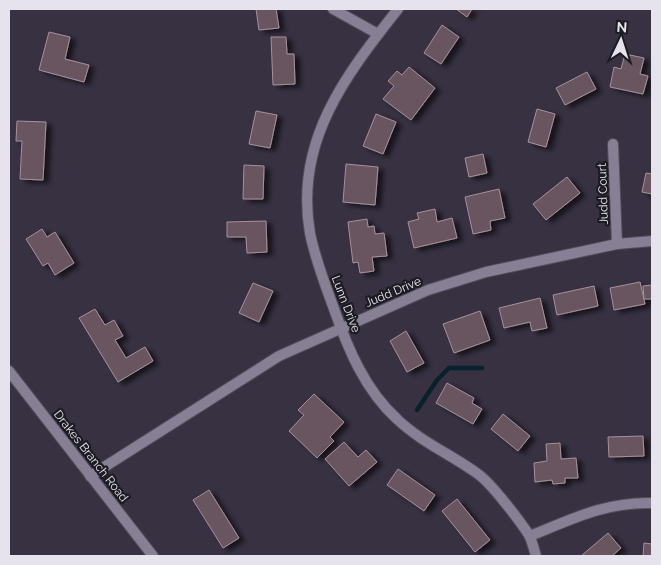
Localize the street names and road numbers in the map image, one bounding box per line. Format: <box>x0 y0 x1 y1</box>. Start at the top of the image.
street label: Judd Court <box>595 163 611 225</box>
street label: Lunn Drive <box>329 274 363 334</box>
street label: Judd Drive <box>363 274 423 310</box>
street label: Drakes Branch Road <box>51 407 131 505</box>

